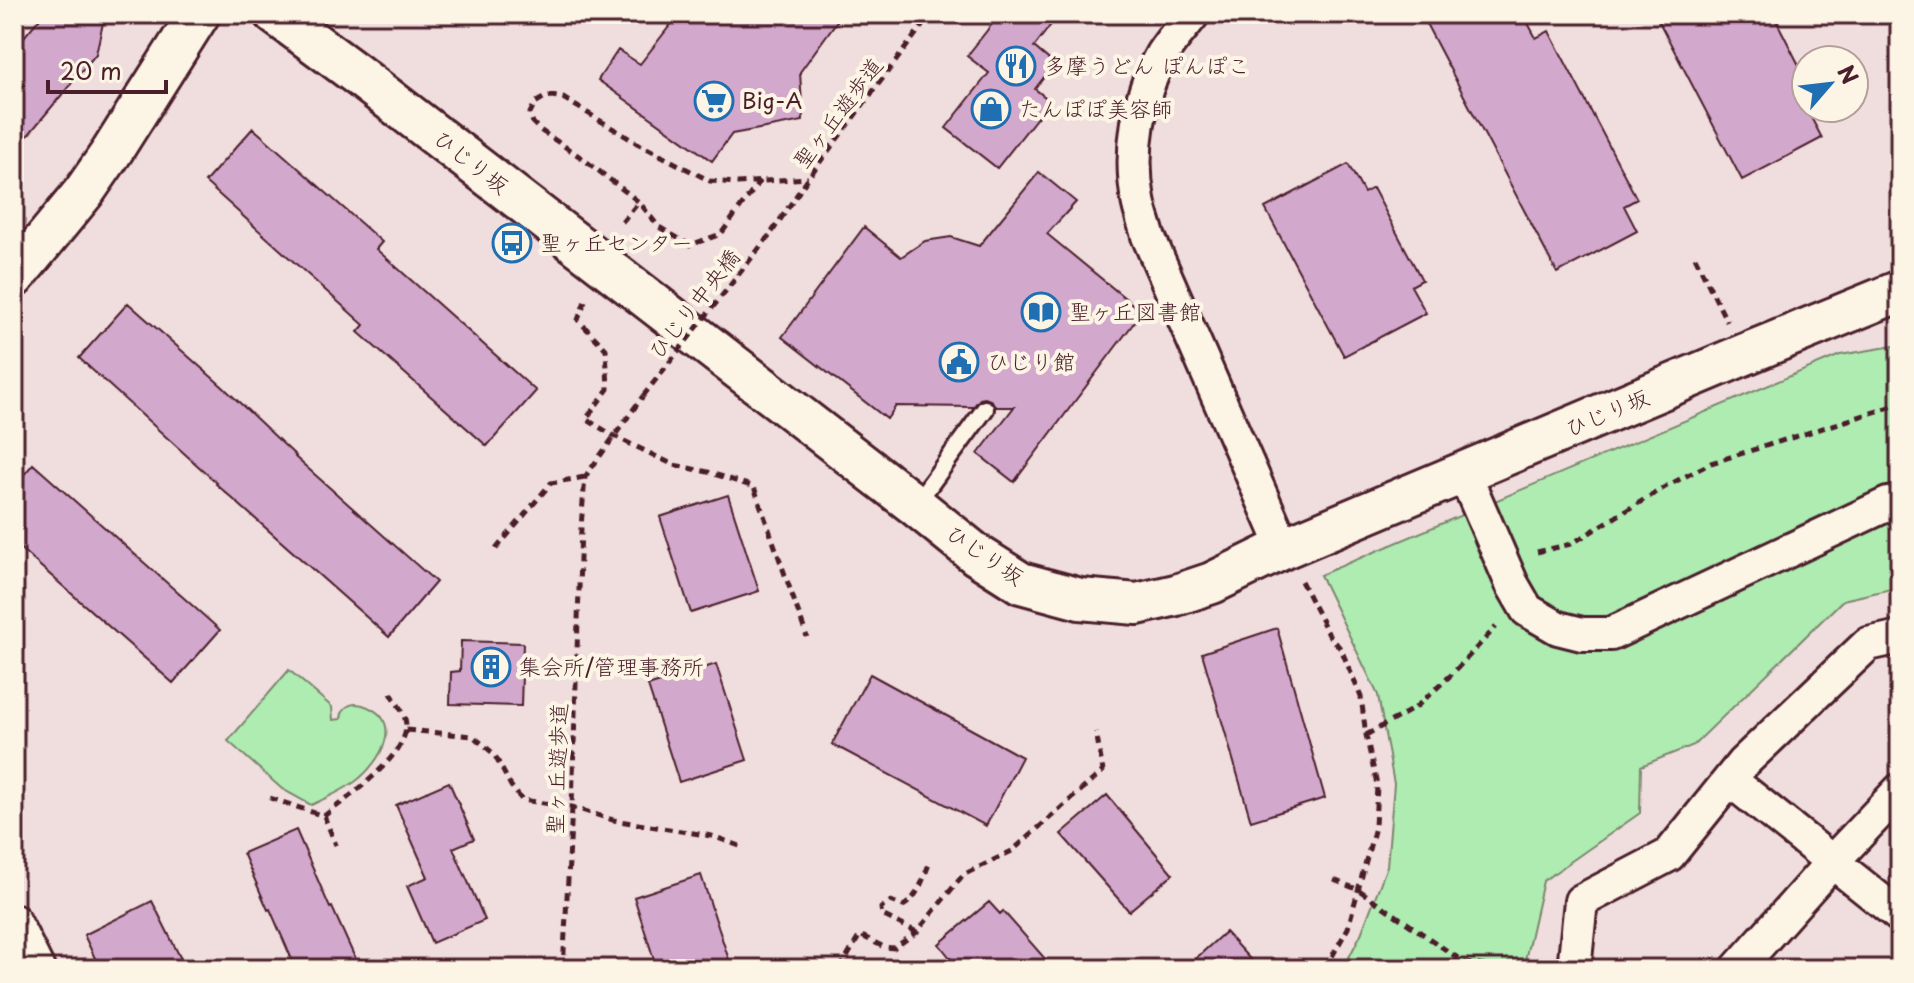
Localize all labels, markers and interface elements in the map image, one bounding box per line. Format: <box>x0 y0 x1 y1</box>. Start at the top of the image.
scale bar <box>48 44 166 94</box>
north arrow <box>1790 44 1870 124</box>
restaurant icon: 多摩うどん ぽんぽこ <box>995 45 1037 87</box>
place label: 多摩うどん ぽんぽこ <box>1044 48 1250 81</box>
street label: 聖ヶ丘遊歩道 <box>784 49 890 175</box>
text: 20 m <box>60 52 122 88</box>
text: N <box>1830 58 1868 89</box>
supermarket icon: Big-A <box>693 80 735 122</box>
place label: Big-A <box>742 83 802 116</box>
shop icon: たんぽぽ美容師 <box>970 88 1012 130</box>
place label: たんぽぽ美容師 <box>1019 91 1173 124</box>
street label: ひじり坂 <box>427 121 517 201</box>
bus stop icon: 聖ヶ丘センター <box>491 222 533 264</box>
place label: 聖ヶ丘センター <box>540 225 693 258</box>
street label: ひじり中央橋 <box>639 241 746 365</box>
library icon: 聖ヶ丘図書館 <box>1020 291 1062 333</box>
place label: 聖ヶ丘図書館 <box>1069 294 1201 327</box>
public building icon: ひじり館 <box>938 341 980 383</box>
place label: ひじり館 <box>987 344 1075 377</box>
street label: ひじり坂 <box>1559 379 1653 444</box>
street label: ひじり坂 <box>940 515 1032 592</box>
building icon: 集会所/管理事務所 <box>470 646 512 688</box>
place label: 集会所/管理事務所 <box>519 649 704 682</box>
street label: 聖ヶ丘遊歩道 <box>537 702 574 835</box>

